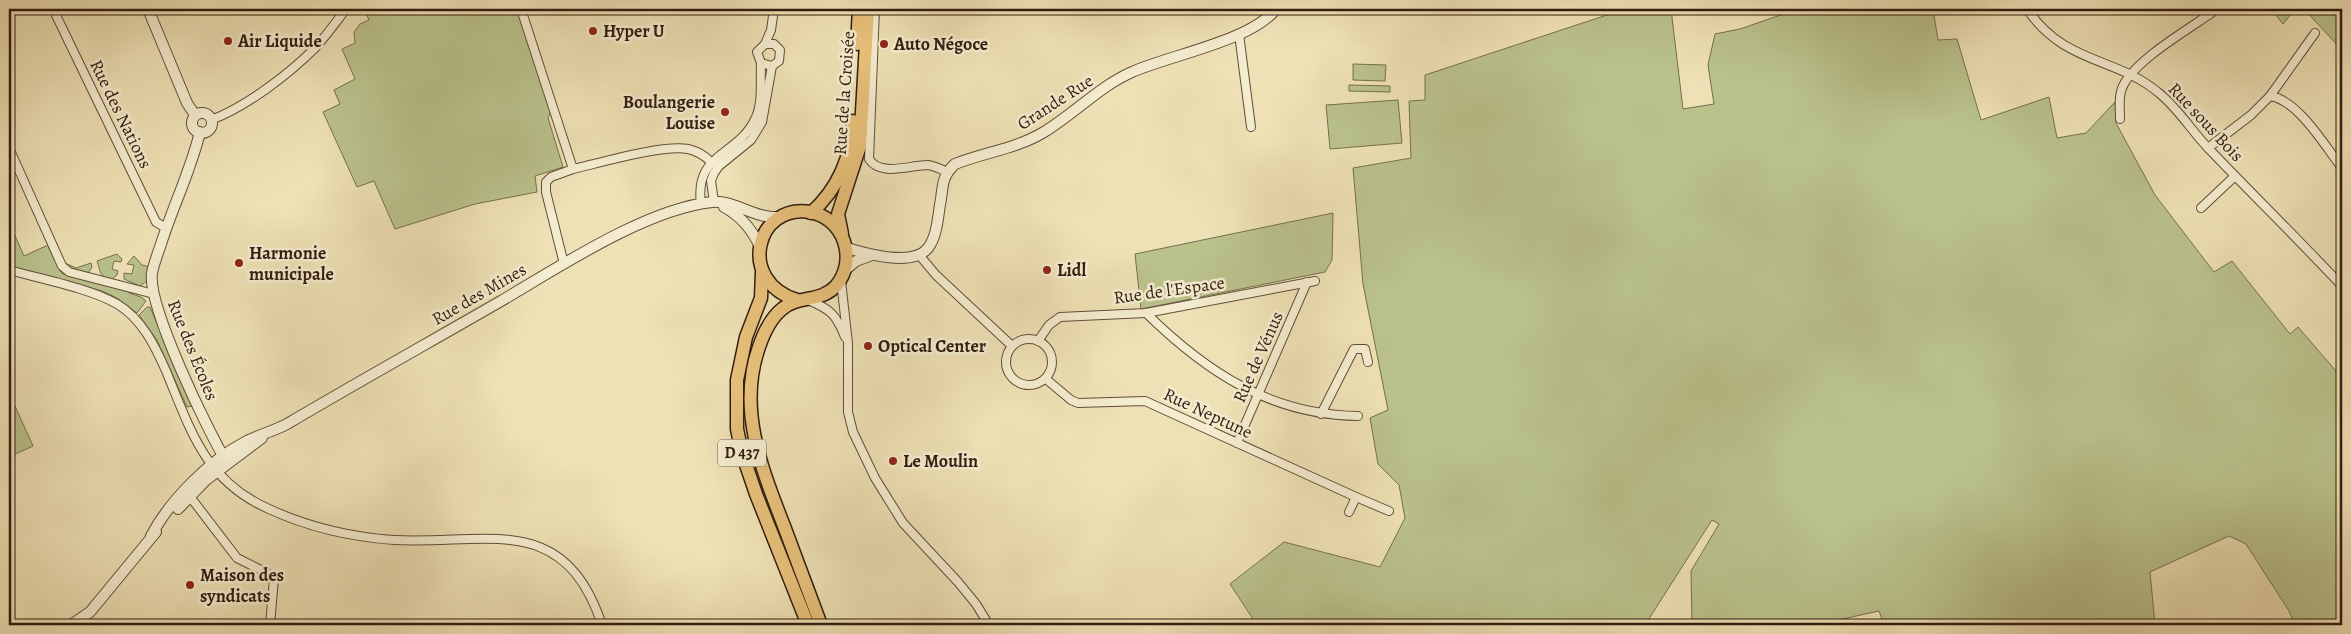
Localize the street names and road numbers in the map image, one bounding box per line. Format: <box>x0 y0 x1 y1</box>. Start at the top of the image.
street label: Rue de la Croisée <box>828 30 860 156</box>
street label: Rue des Nations <box>84 56 158 172</box>
street label: Grande Rue <box>1012 68 1098 136</box>
street label: Rue sous Bois <box>2163 77 2249 167</box>
street label: Rue des Mines <box>427 257 531 331</box>
street label: Rue de l'Espace <box>1112 270 1226 310</box>
street label: Rue des Écoles <box>162 296 224 404</box>
street label: Rue de Vénus <box>1227 308 1289 406</box>
street label: Rue Neptune <box>1160 382 1256 444</box>
road number: D 437 <box>718 439 766 466</box>

